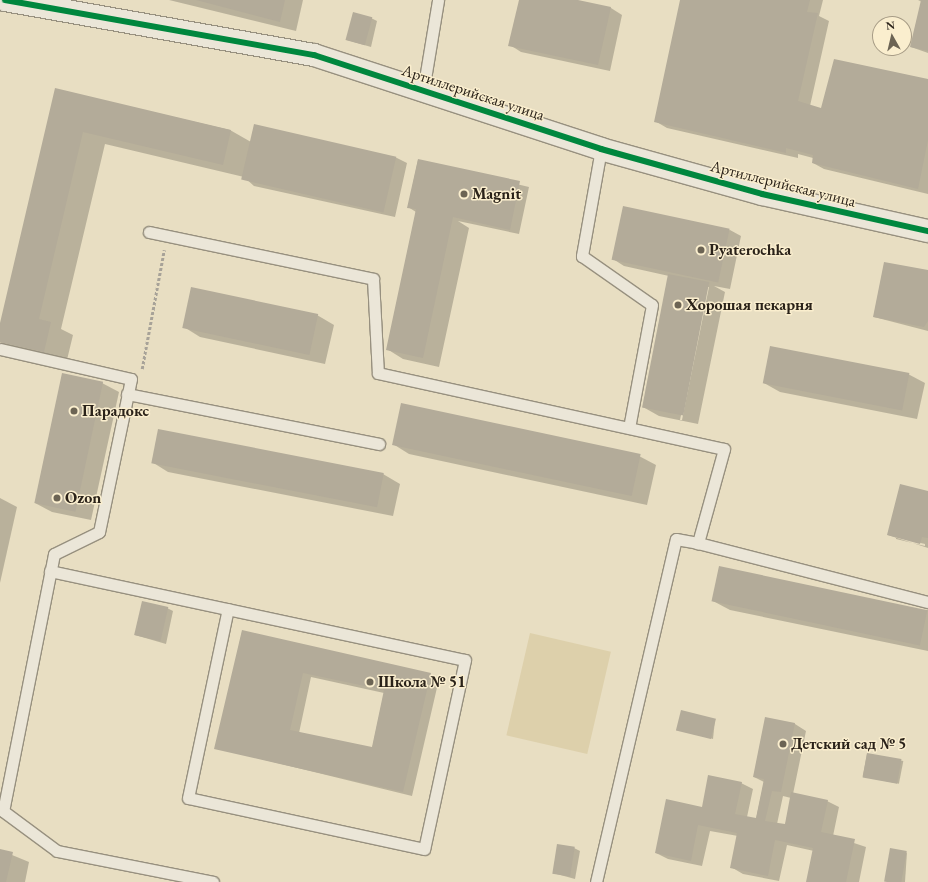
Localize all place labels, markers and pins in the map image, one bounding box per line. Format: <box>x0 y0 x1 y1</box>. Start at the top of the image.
place label: Magnit <box>472 184 521 204</box>
marker: Magnit <box>459 189 469 199</box>
place label: Pyaterochka <box>709 240 791 260</box>
marker: Pyaterochka <box>696 245 706 255</box>
place label: Хорошая пекарня <box>686 295 813 315</box>
marker: Хорошая пекарня <box>673 300 683 310</box>
place label: Парадокс <box>82 401 149 421</box>
marker: Парадокс <box>69 406 79 416</box>
place label: Ozon <box>65 488 101 508</box>
marker: Ozon <box>52 493 62 503</box>
place label: Школа № 51 <box>378 672 466 692</box>
marker: Школа № 51 <box>365 677 375 687</box>
place label: Детский сад № 5 <box>791 734 907 754</box>
marker: Детский сад № 5 <box>778 739 788 749</box>

